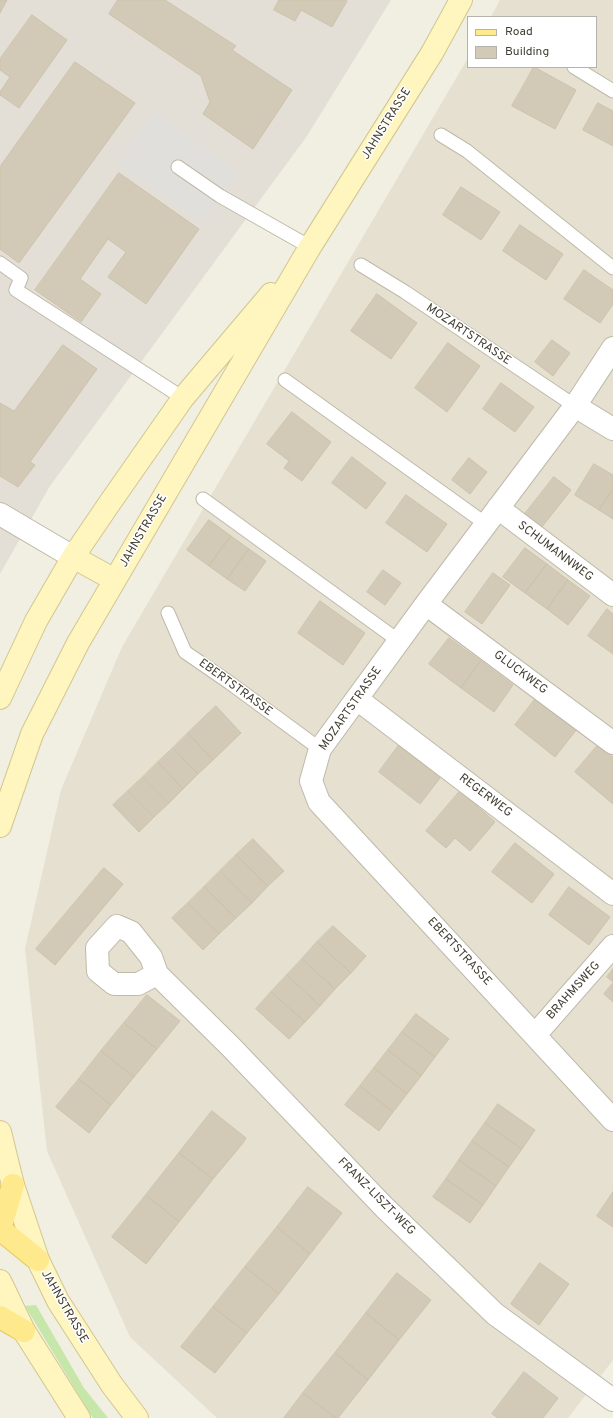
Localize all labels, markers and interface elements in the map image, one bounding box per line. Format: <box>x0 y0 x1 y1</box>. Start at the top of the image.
legend <box>467 16 597 68</box>
text: Road <box>505 24 533 40</box>
text: Building <box>505 44 549 60</box>
street label: JAHNSTRASSE <box>359 85 415 163</box>
street label: MOZARTSTRASSE <box>423 301 513 369</box>
street label: JAHNSTRASSE <box>117 492 171 570</box>
street label: SCHUMANNWEG <box>514 519 596 585</box>
street label: GLUCKWEG <box>490 648 550 698</box>
street label: EBERTSTRASSE <box>195 656 275 720</box>
street label: MOZARTSTRASSE <box>317 664 385 754</box>
street label: REGERWEG <box>455 771 515 821</box>
street label: EBERTSTRASSE <box>424 915 494 989</box>
street label: BRAHMSWEG <box>544 959 604 1023</box>
street label: FRANZ-LISZT-WEG <box>334 1155 418 1239</box>
street label: JAHNSTRASSE <box>37 1268 91 1346</box>

